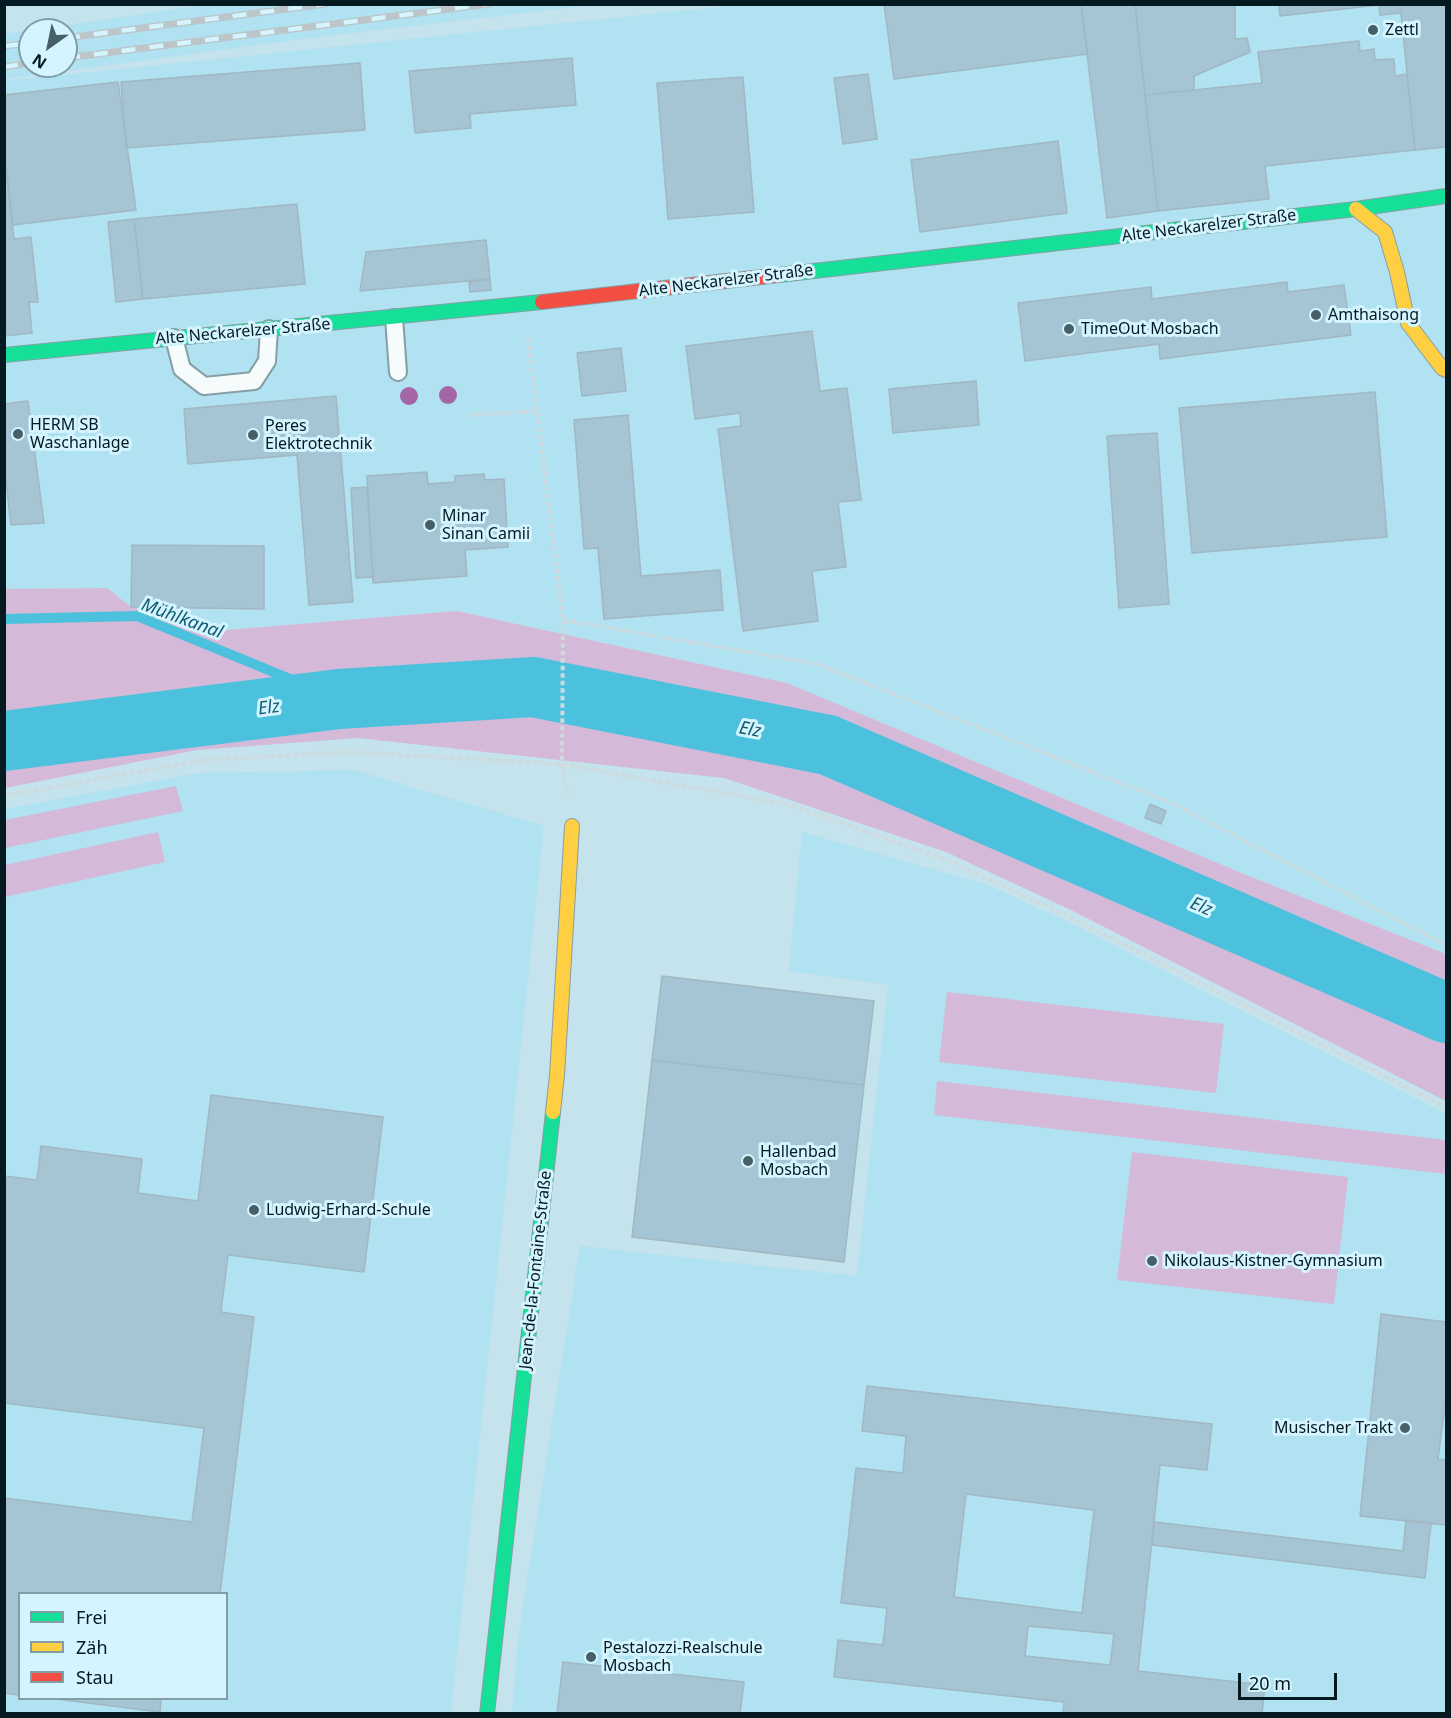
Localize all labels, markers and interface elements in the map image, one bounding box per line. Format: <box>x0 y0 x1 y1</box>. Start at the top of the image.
north arrow <box>18 18 78 78</box>
place label: Zettl <box>1385 20 1419 40</box>
marker: Zettl <box>1366 23 1380 37</box>
text: N <box>28 49 51 74</box>
street label: Alte Neckarelzer Straße <box>1121 206 1297 246</box>
street label: Alte Neckarelzer Straße <box>638 261 814 301</box>
place label: Amthaisong <box>1328 305 1419 325</box>
marker: Amthaisong <box>1309 308 1323 322</box>
street label: Alte Neckarelzer Straße <box>155 315 331 349</box>
place label: TimeOut Mosbach <box>1081 319 1219 339</box>
marker: TimeOut Mosbach <box>1062 322 1076 336</box>
place label: HERM SB Waschanlage <box>30 415 130 453</box>
place label: Peres Elektrotechnik <box>265 416 372 454</box>
marker: HERM SB Waschanlage <box>11 427 25 441</box>
marker: Peres Elektrotechnik <box>246 428 260 442</box>
place label: Minar Sinan Camii <box>442 506 530 544</box>
marker: Minar Sinan Camii <box>423 518 437 532</box>
water label: Mühlkanal <box>138 594 226 644</box>
water label: Elz <box>257 696 281 720</box>
water label: Elz <box>737 717 763 743</box>
water label: Elz <box>1187 893 1215 921</box>
place label: Hallenbad Mosbach <box>760 1142 837 1180</box>
marker: Hallenbad Mosbach <box>741 1154 755 1168</box>
street label: Jean-de-la-Fontaine-Straße <box>516 1170 556 1370</box>
place label: Ludwig-Erhard-Schule <box>266 1200 431 1220</box>
marker: Ludwig-Erhard-Schule <box>247 1203 261 1217</box>
place label: Nikolaus-Kistner-Gymnasium <box>1164 1251 1383 1271</box>
marker: Nikolaus-Kistner-Gymnasium <box>1145 1254 1159 1268</box>
place label: Musischer Trakt <box>1274 1418 1393 1438</box>
marker: Musischer Trakt <box>1398 1421 1412 1435</box>
legend <box>18 1592 228 1700</box>
text: Frei <box>76 1605 107 1629</box>
text: Zäh <box>76 1635 108 1659</box>
place label: Pestalozzi-Realschule Mosbach <box>603 1638 762 1676</box>
marker: Pestalozzi-Realschule Mosbach <box>584 1650 598 1664</box>
scale bar <box>1241 1661 1340 1699</box>
text: Stau <box>76 1665 114 1689</box>
text: 20 m <box>1249 1671 1291 1695</box>

